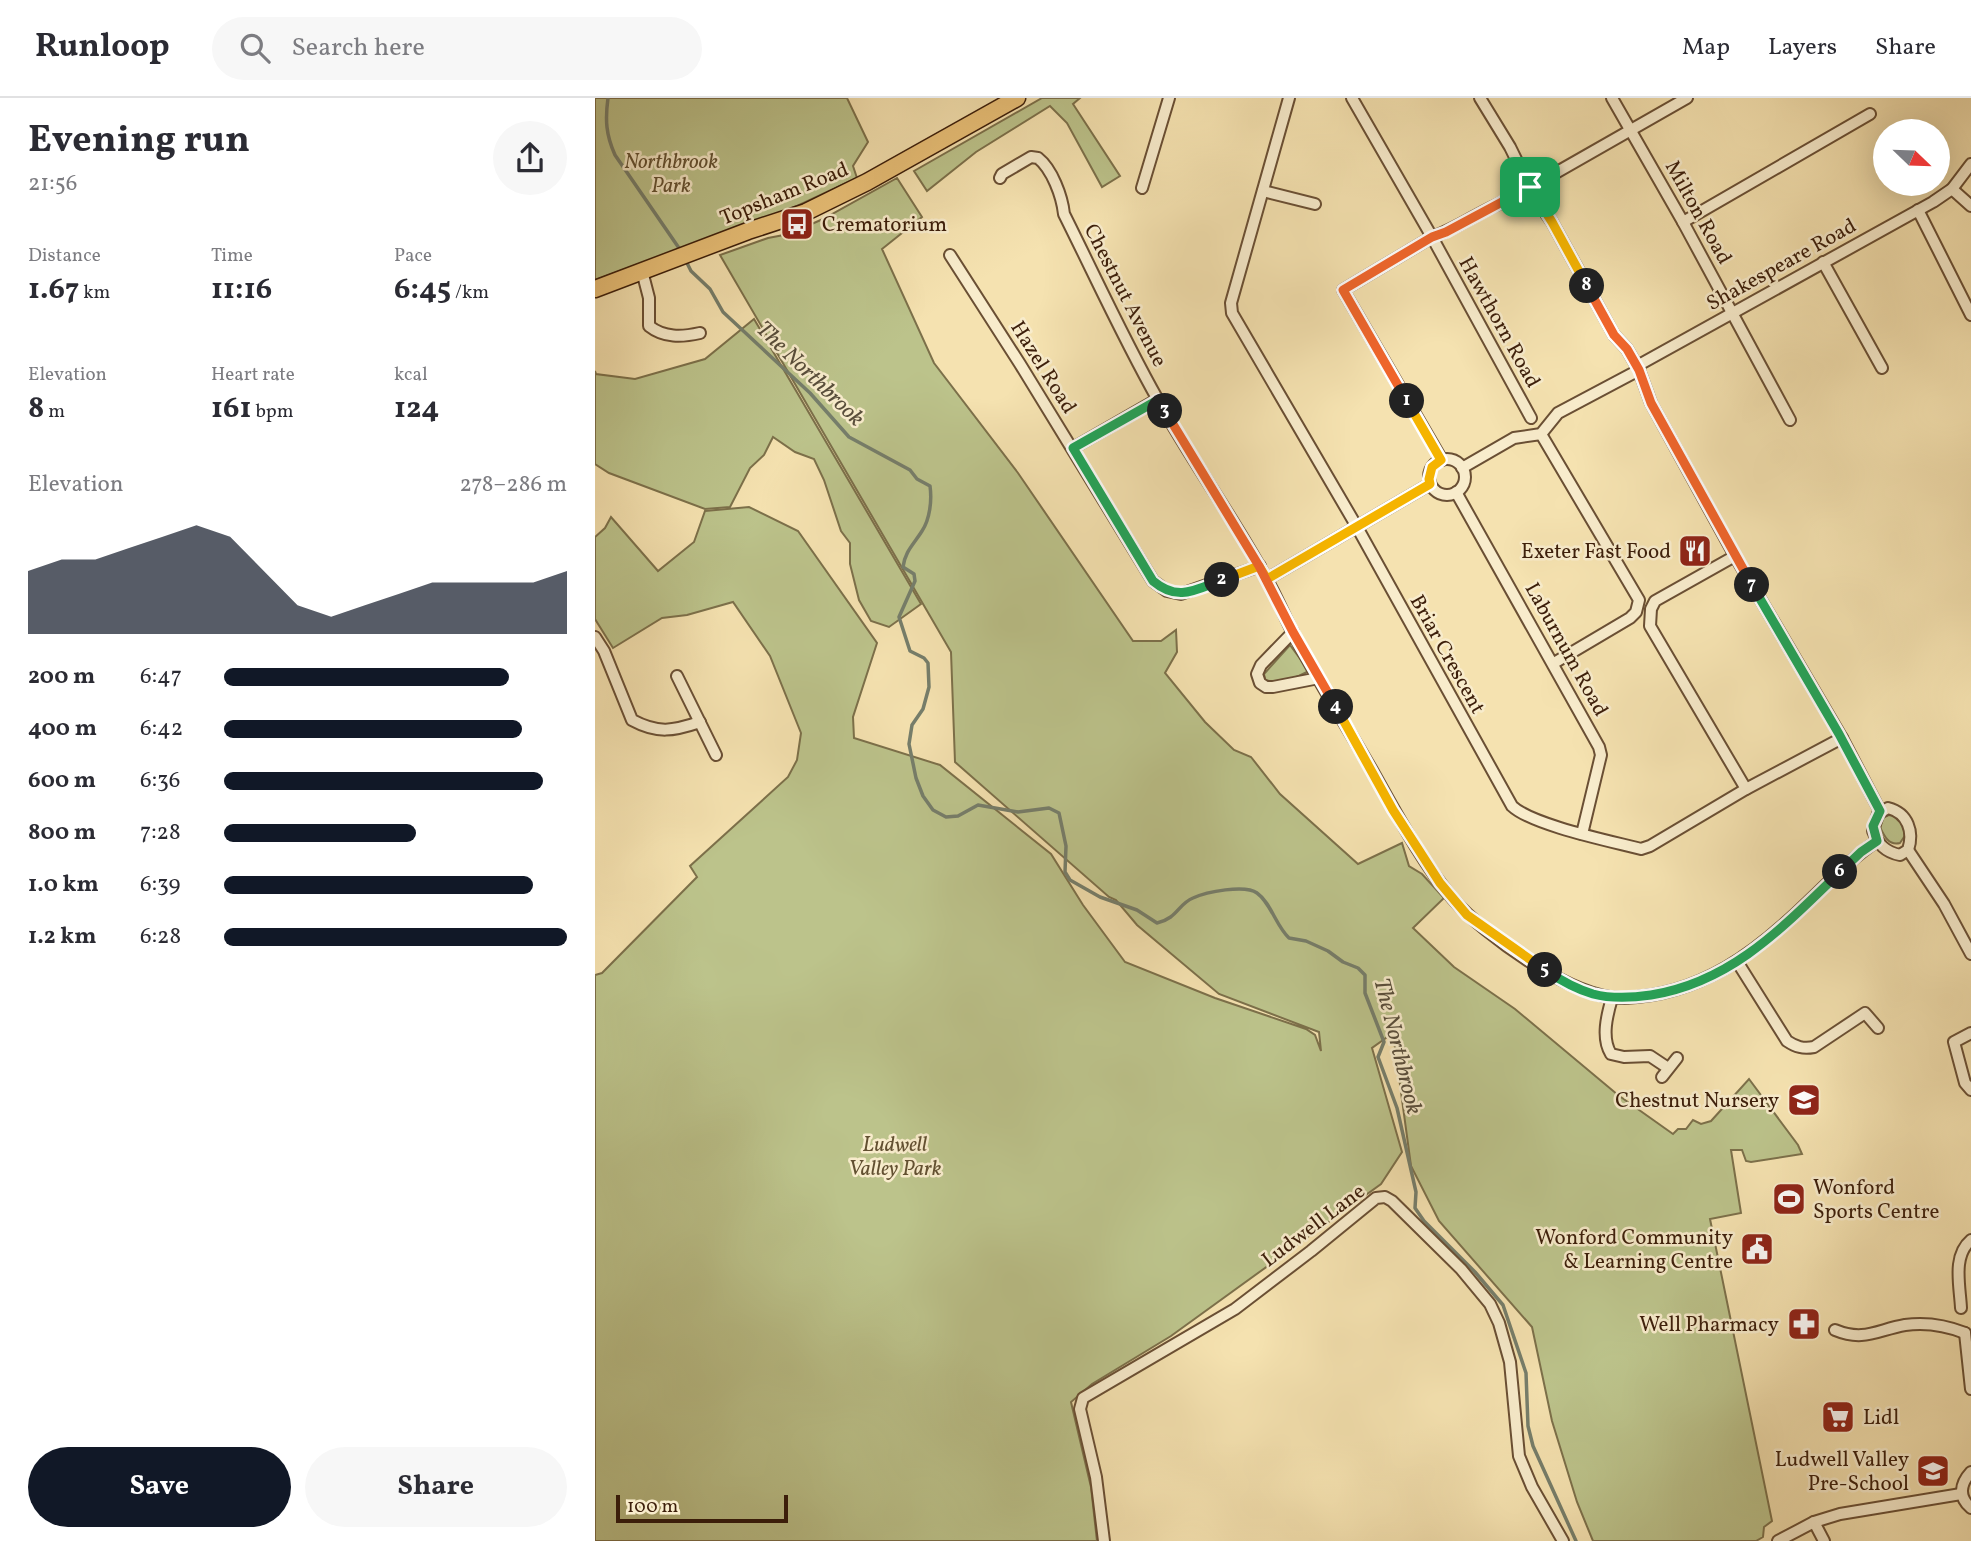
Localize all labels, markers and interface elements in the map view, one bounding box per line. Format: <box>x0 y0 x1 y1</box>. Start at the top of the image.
search box <box>212 17 702 80</box>
text: Runloop <box>35 25 170 71</box>
icon: search <box>236 29 274 67</box>
text: Search here <box>292 30 425 66</box>
text: Map <box>1682 31 1730 65</box>
text: Layers <box>1768 31 1837 65</box>
text: Share <box>1875 31 1936 65</box>
text: Evening run <box>28 115 250 168</box>
north arrow <box>1873 119 1949 196</box>
map controls <box>1873 119 1950 196</box>
button: share <box>493 121 567 195</box>
park label: Northbrook Park <box>624 148 718 201</box>
street label: Topsham Road <box>716 155 853 233</box>
street label: Milton Road <box>1657 156 1738 270</box>
pin <box>1500 157 1560 217</box>
text: 21:56 <box>28 168 77 200</box>
icon: arrive <box>1511 168 1549 206</box>
bus stop icon: Crematorium <box>778 205 816 243</box>
place label: Crematorium <box>822 211 947 240</box>
street label: Shakespeare Road <box>1701 212 1862 319</box>
street label: Chestnut Avenue <box>1076 219 1173 372</box>
text: Distance <box>28 243 101 269</box>
text: Time <box>211 243 253 269</box>
text: Pace <box>394 243 432 269</box>
street label: Hawthorn Road <box>1451 252 1547 394</box>
pin: 8 <box>1569 268 1605 304</box>
text: 1.67 <box>28 269 79 311</box>
text: 11:16 <box>211 269 272 311</box>
text: 6:45 <box>394 269 451 311</box>
text: 8 <box>1581 272 1592 298</box>
text: km <box>79 280 110 306</box>
text: /km <box>451 280 489 306</box>
water label: The Northbrook <box>748 314 871 435</box>
street label: Hazel Road <box>1003 316 1083 420</box>
text: Elevation <box>28 362 107 388</box>
text: Heart rate <box>211 362 295 388</box>
text: kcal <box>394 362 428 388</box>
pin: 1 <box>1389 384 1425 418</box>
text: 1 <box>1403 387 1410 413</box>
text: 8 <box>28 388 44 430</box>
text: 161 <box>211 388 252 430</box>
text: 124 <box>394 388 439 430</box>
pin: 3 <box>1147 394 1183 428</box>
text: 3 <box>1160 397 1169 423</box>
text: m <box>44 399 65 425</box>
text: bpm <box>252 399 294 425</box>
text: Elevation <box>28 469 124 501</box>
text: 278–286 m <box>459 469 567 501</box>
restaurant icon: Exeter Fast Food <box>1676 532 1714 570</box>
place label: Exeter Fast Food <box>1521 538 1671 567</box>
pin: 2 <box>1205 562 1239 598</box>
text: 2 <box>1217 566 1226 592</box>
pin: 7 <box>1735 568 1769 602</box>
text: 7 <box>1747 571 1756 597</box>
street label: Laburnum Road <box>1517 578 1614 722</box>
street label: Briar Crescent <box>1402 590 1491 720</box>
text: 200 m <box>28 661 95 693</box>
text: 6:47 <box>140 661 182 693</box>
pin: 4 <box>1319 690 1353 724</box>
text: 4 <box>1330 693 1341 719</box>
text: 400 m <box>28 713 97 745</box>
text: 6:42 <box>140 713 183 745</box>
text: 600 m <box>28 765 96 797</box>
text: 6:36 <box>140 765 181 797</box>
text: 800 m <box>28 817 96 849</box>
text: 7:28 <box>140 817 181 849</box>
pin: 6 <box>1823 854 1857 890</box>
text: 6 <box>1834 858 1845 884</box>
text: 1.0 km <box>28 869 99 901</box>
text: 6:39 <box>140 869 180 901</box>
text: 1.2 km <box>28 921 97 953</box>
text: 6:28 <box>140 921 181 953</box>
pin: 5 <box>1527 952 1563 988</box>
text: 5 <box>1540 956 1549 982</box>
water label: The Northbrook <box>1365 975 1430 1118</box>
school or university icon: Chestnut Nursery <box>1785 1081 1823 1119</box>
place label: Chestnut Nursery <box>1615 1087 1780 1116</box>
park label: Ludwell Valley Park <box>848 1131 942 1184</box>
place label: Wonford Sports Centre <box>1813 1174 1940 1227</box>
street label: Ludwell Lane <box>1256 1178 1372 1275</box>
sports icon: Wonford Sports Centre <box>1770 1180 1808 1218</box>
place label: Wonford Community & Learning Centre <box>1535 1224 1734 1277</box>
public building icon: Wonford Community & Learning Centre <box>1738 1230 1776 1268</box>
pharmacy icon: Well Pharmacy <box>1785 1305 1823 1343</box>
place label: Well Pharmacy <box>1639 1311 1780 1340</box>
supermarket icon: Lidl <box>1819 1398 1857 1436</box>
place label: Lidl <box>1863 1404 1899 1433</box>
place label: Ludwell Valley Pre-School <box>1775 1446 1910 1499</box>
button: Save <box>28 1447 291 1527</box>
button: Share <box>305 1447 567 1527</box>
school or university icon: Ludwell Valley Pre-School <box>1914 1452 1952 1490</box>
scale bar <box>616 1492 787 1524</box>
text: 100 m <box>627 1494 678 1520</box>

